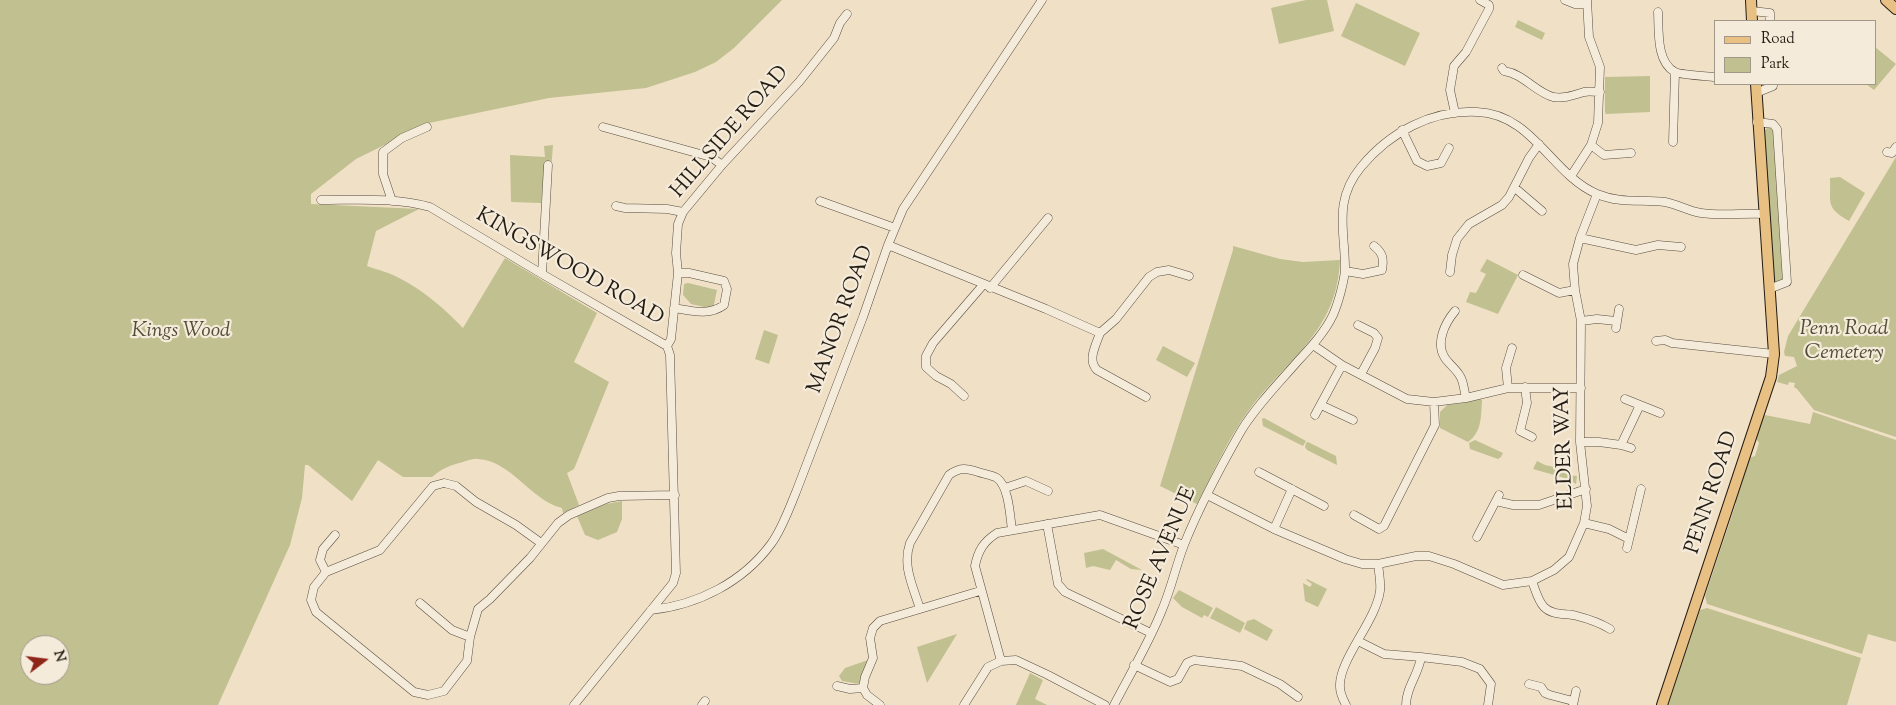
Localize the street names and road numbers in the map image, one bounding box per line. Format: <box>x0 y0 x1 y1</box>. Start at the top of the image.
street label: HILLSIDE ROAD <box>667 62 795 204</box>
street label: KINGSWOOD ROAD <box>470 204 668 332</box>
street label: MANOR ROAD <box>804 243 880 397</box>
street label: ELDER WAY <box>1551 386 1581 510</box>
street label: PENN ROAD <box>1681 428 1745 558</box>
street label: ROSE AVENUE <box>1121 484 1203 634</box>

